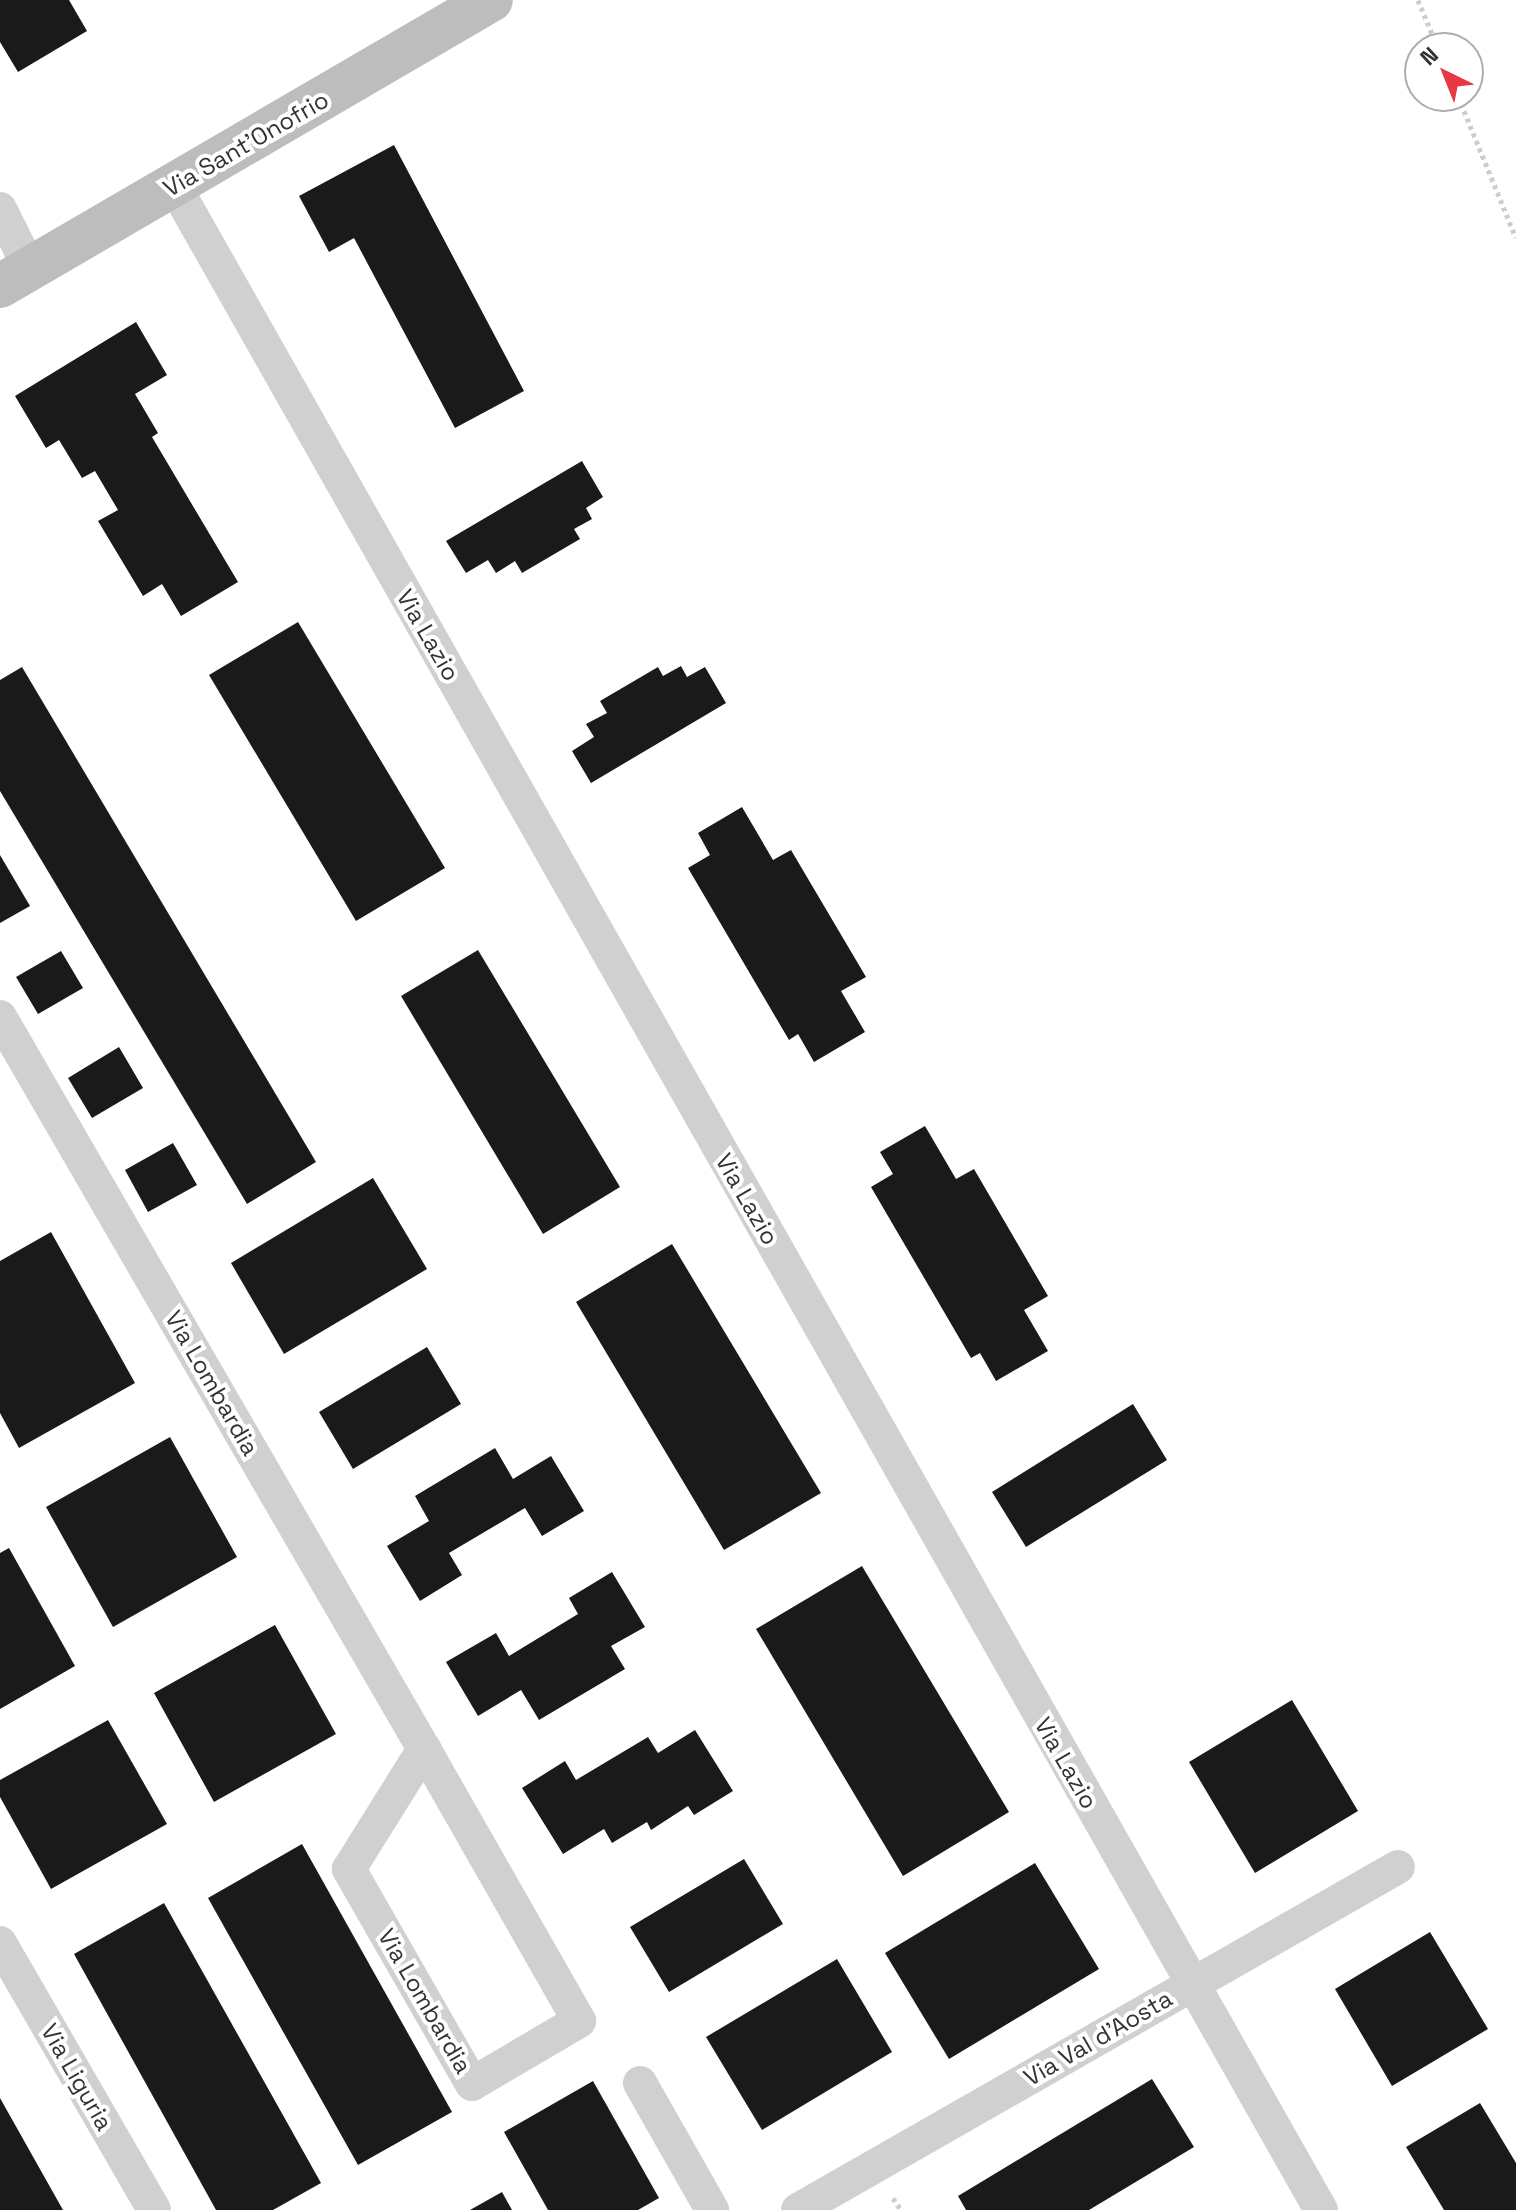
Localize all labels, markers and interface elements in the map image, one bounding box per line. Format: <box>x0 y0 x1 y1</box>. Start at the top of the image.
north arrow <box>1404 32 1484 112</box>
text: N <box>1414 41 1444 71</box>
street label: Via Sant'Onofrio <box>158 85 334 203</box>
street label: Via Lazio <box>390 584 466 686</box>
street label: Via Lazio <box>709 1148 785 1250</box>
street label: Via Lombardia <box>159 1306 265 1460</box>
street label: Via Lazio <box>1028 1712 1104 1814</box>
street label: Via Lombardia <box>372 1924 478 2078</box>
street label: Via Val d'Aosta <box>1018 1984 1178 2092</box>
street label: Via Liguria <box>35 2018 119 2136</box>

